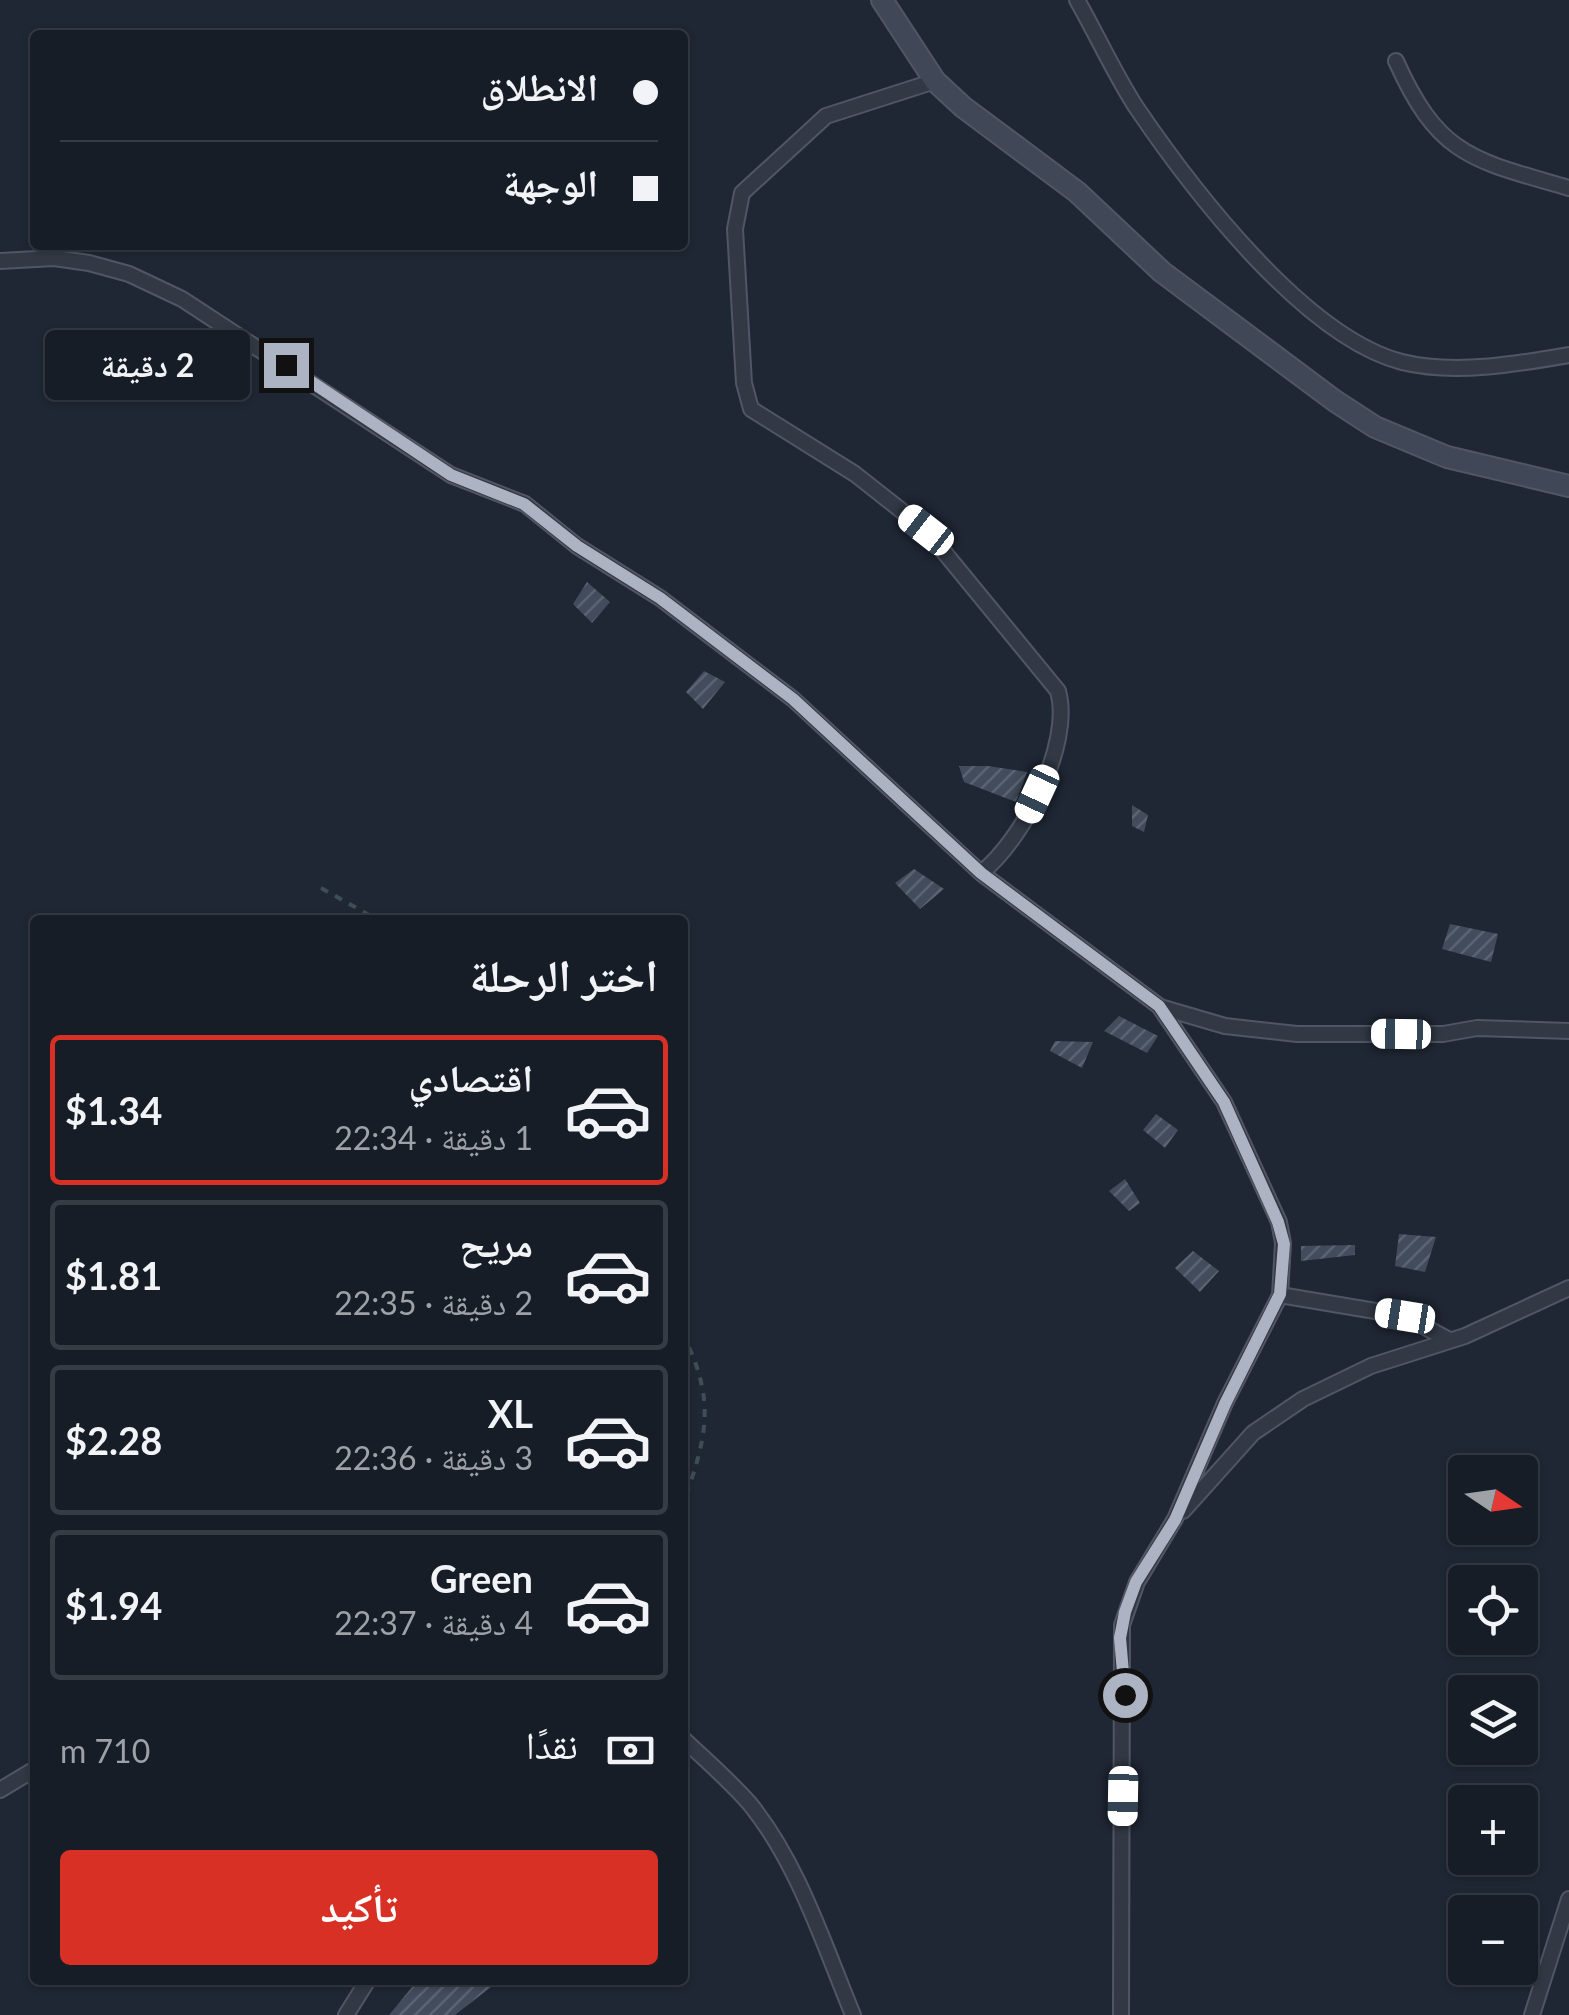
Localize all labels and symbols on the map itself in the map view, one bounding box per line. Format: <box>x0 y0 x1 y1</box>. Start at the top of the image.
callout: 2 دقيقة <box>46 330 251 400</box>
route end <box>264 343 309 388</box>
car <box>893 500 959 560</box>
car <box>1011 760 1063 828</box>
car <box>1371 1018 1431 1050</box>
car <box>1373 1296 1437 1336</box>
north arrow <box>1448 1455 1538 1545</box>
route start <box>1103 1673 1148 1718</box>
car <box>1107 1766 1139 1826</box>

